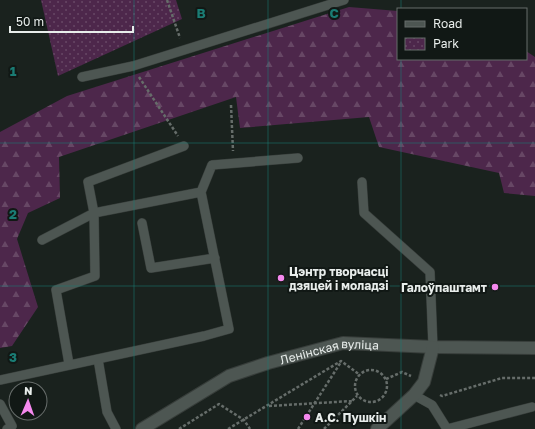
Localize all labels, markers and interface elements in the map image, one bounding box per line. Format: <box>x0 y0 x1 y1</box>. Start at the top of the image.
text: B <box>196 5 206 21</box>
text: C <box>329 5 339 21</box>
scale bar <box>10 8 133 34</box>
legend <box>397 8 527 60</box>
text: 50 m <box>16 14 44 29</box>
text: Road <box>433 16 462 31</box>
text: Park <box>433 36 459 51</box>
text: 1 <box>10 63 17 79</box>
text: 2 <box>9 206 17 222</box>
place label: Цэнтр творчасці дзяцей і моладзі <box>289 264 389 293</box>
marker: Цэнтр творчасці дзяцей і моладзі <box>276 273 286 283</box>
place label: Галоўпаштамт <box>401 280 487 295</box>
marker: Галоўпаштамт <box>490 282 500 292</box>
street label: Ленінская вуліца <box>278 335 379 367</box>
text: 3 <box>9 349 17 365</box>
north arrow <box>8 381 48 421</box>
text: N <box>24 384 33 397</box>
place label: А.С. Пушкін <box>315 410 386 425</box>
marker: А.С. Пушкін <box>302 412 312 422</box>

